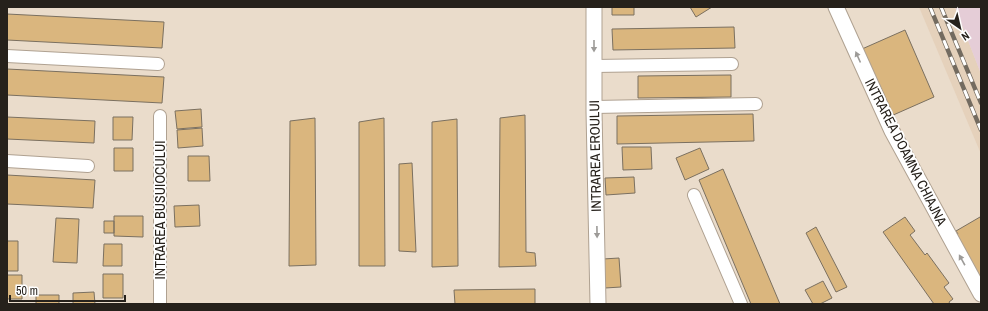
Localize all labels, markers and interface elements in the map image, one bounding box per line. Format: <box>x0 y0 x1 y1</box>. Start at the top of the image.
north arrow <box>940 8 980 48</box>
text: N <box>959 29 972 44</box>
one-way arrow <box>591 40 597 53</box>
one-way arrow <box>855 51 861 63</box>
street label: INTRAREA DOAMNA CHIAJNA <box>861 75 951 229</box>
street label: INTRAREA EROULUI <box>585 100 605 212</box>
street label: INTRAREA BUSUIOCULUI <box>151 140 169 280</box>
one-way arrow <box>594 226 600 239</box>
one-way arrow <box>959 254 965 266</box>
scale bar <box>10 277 125 303</box>
text: 50 m <box>16 283 38 299</box>

